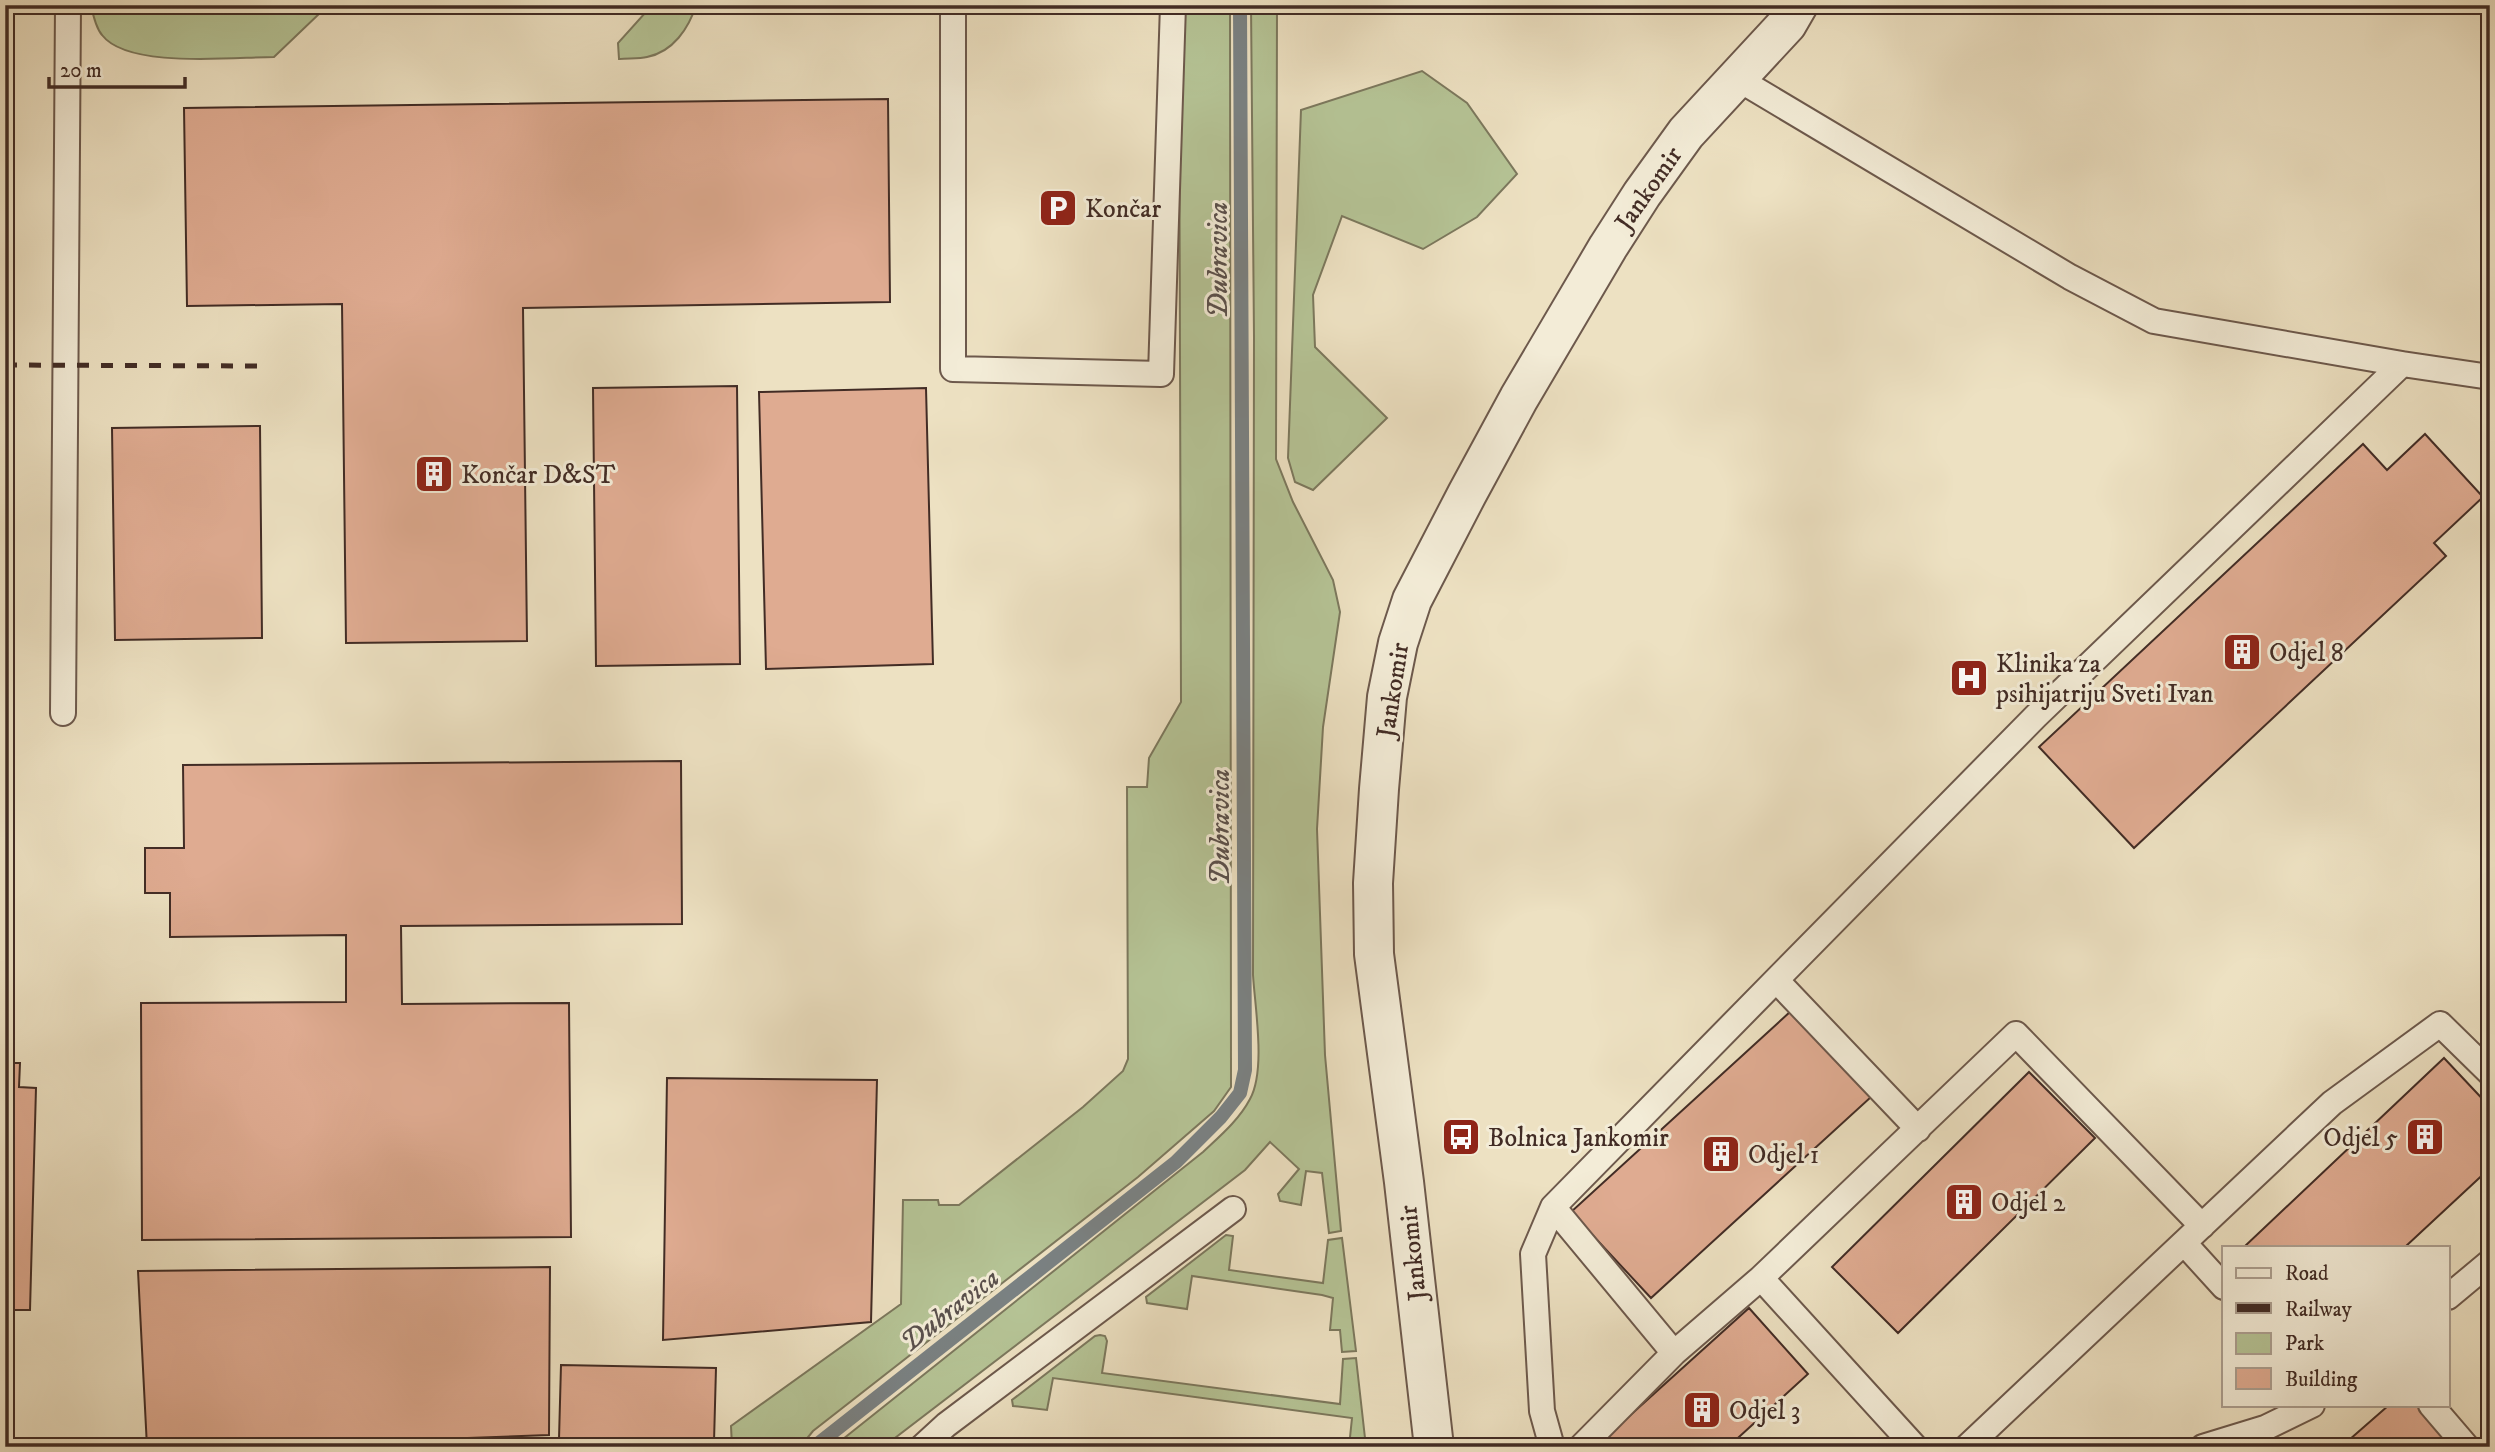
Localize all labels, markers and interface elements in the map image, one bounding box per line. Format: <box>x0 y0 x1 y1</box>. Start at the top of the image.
scale bar <box>49 46 186 90</box>
text: 20 m <box>60 58 102 84</box>
street label: Jankomir <box>1607 140 1690 239</box>
parking icon: Končar <box>1037 187 1079 229</box>
place label: Končar <box>1085 193 1161 226</box>
water label: Dubravica <box>1201 202 1236 318</box>
building icon: Končar D&ST <box>413 453 455 495</box>
place label: Končar D&ST <box>461 459 616 492</box>
building icon: Odjel 8 <box>2221 631 2263 673</box>
place label: Odjel 8 <box>2269 637 2344 670</box>
street label: Jankomir <box>1369 640 1417 742</box>
place label: Klinika za psihijatriju Sveti Ivan <box>1995 648 2214 711</box>
hospital icon: Klinika za psihijatriju Sveti Ivan <box>1948 657 1990 699</box>
water label: Dubravica <box>1203 769 1238 885</box>
bus stop icon: Bolnica Jankomir <box>1440 1116 1482 1158</box>
building icon: Odjel 5 <box>2404 1116 2446 1158</box>
place label: Bolnica Jankomir <box>1488 1122 1669 1155</box>
place label: Odjel 5 <box>2323 1122 2398 1155</box>
building icon: Odjel 1 <box>1700 1133 1742 1175</box>
place label: Odjel 1 <box>1748 1139 1819 1172</box>
building icon: Odjel 2 <box>1943 1181 1985 1223</box>
place label: Odjel 2 <box>1991 1187 2066 1220</box>
street label: Jankomir <box>1392 1203 1435 1304</box>
legend <box>2222 1246 2450 1406</box>
water label: Dubravica <box>893 1261 1007 1360</box>
text: Road <box>2285 1261 2329 1287</box>
text: Railway <box>2285 1297 2353 1323</box>
text: Park <box>2285 1331 2325 1357</box>
text: Building <box>2285 1367 2358 1393</box>
building icon: Odjel 3 <box>1681 1389 1723 1431</box>
place label: Odjel 3 <box>1729 1395 1801 1428</box>

